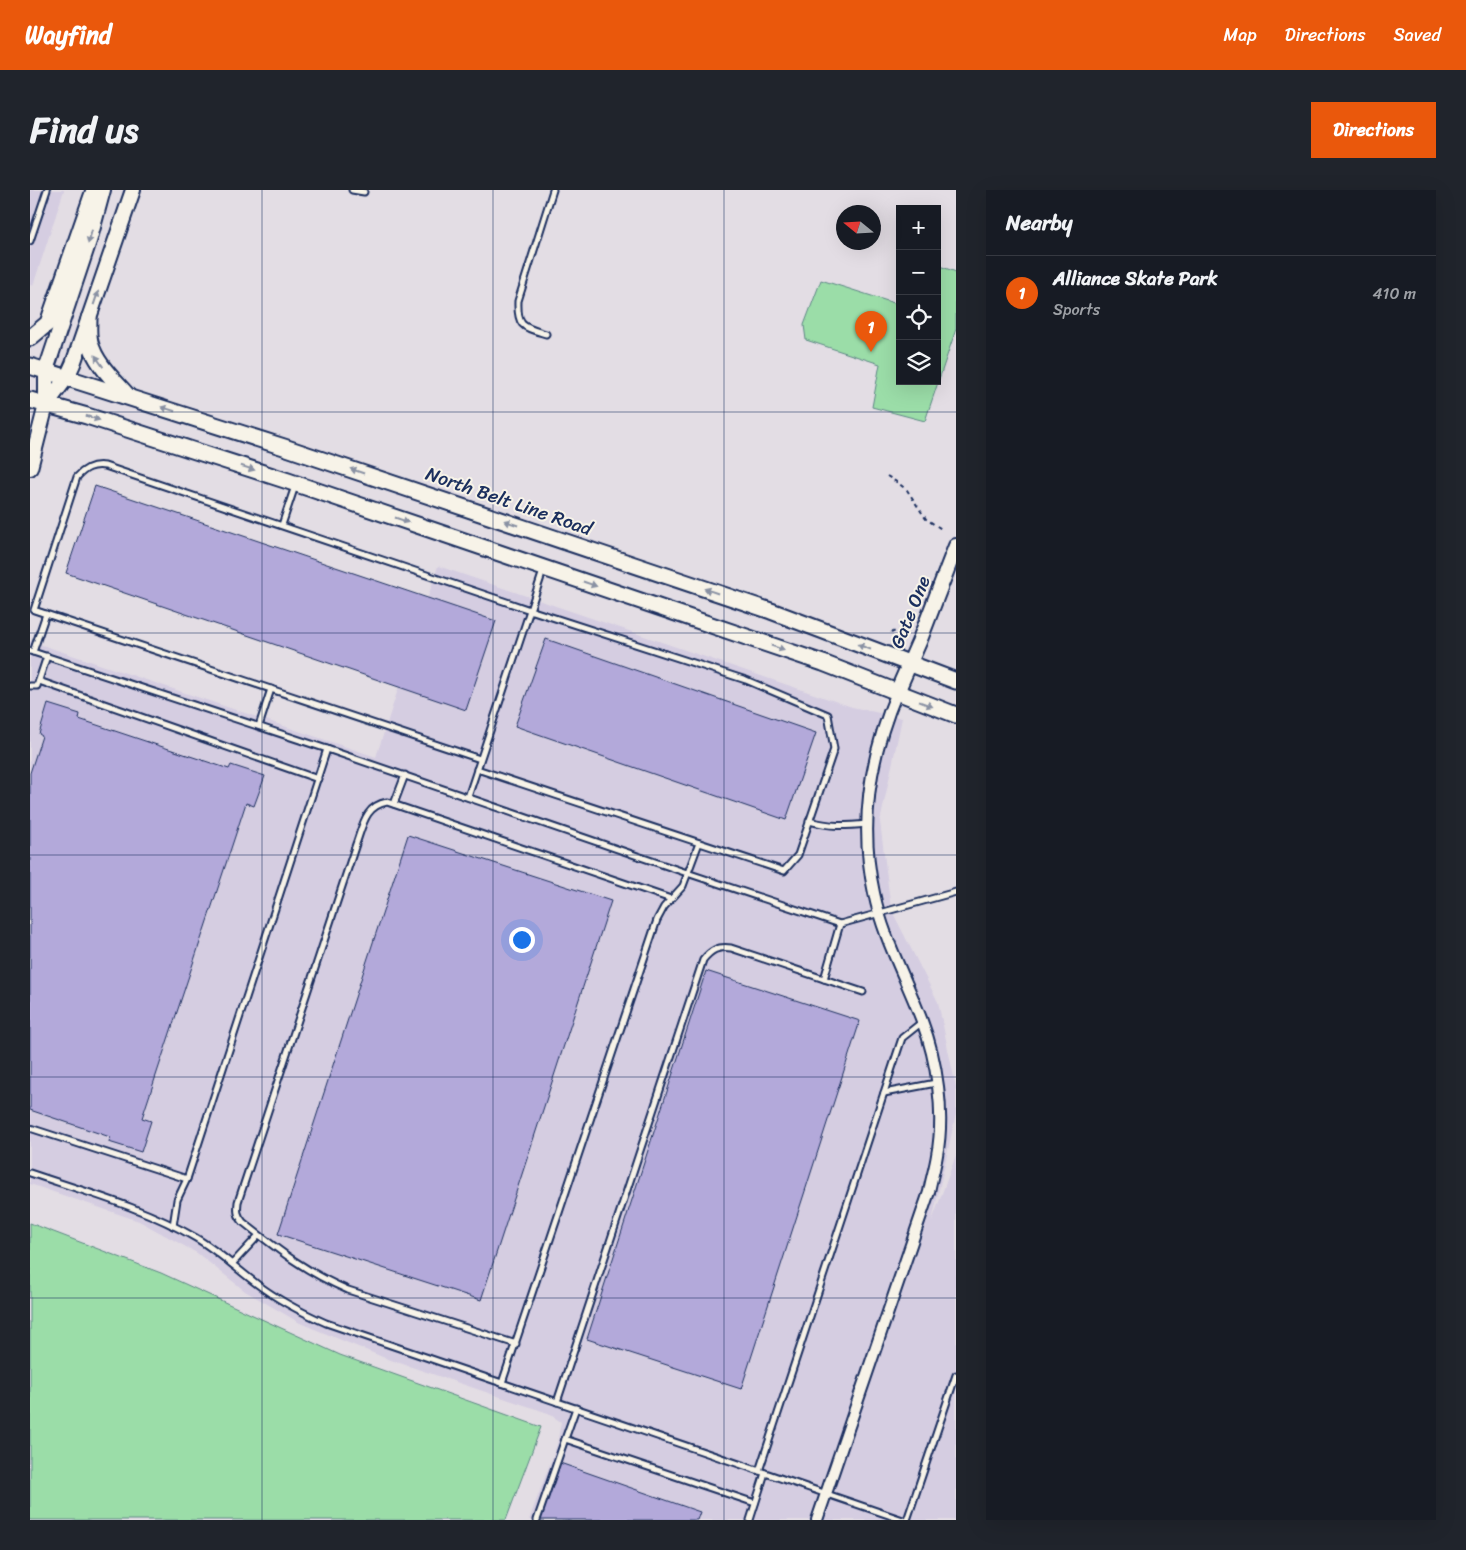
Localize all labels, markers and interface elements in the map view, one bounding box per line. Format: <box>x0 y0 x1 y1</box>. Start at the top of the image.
text: Wayfind <box>25 14 111 56</box>
text: Map <box>1224 19 1257 51</box>
text: Directions <box>1285 19 1366 51</box>
text: Saved <box>1394 19 1441 51</box>
text: Find us <box>30 99 138 161</box>
button: Directions <box>1311 102 1436 158</box>
text: Nearby <box>1006 204 1072 242</box>
north arrow <box>836 205 881 250</box>
map controls <box>896 205 941 385</box>
button: + <box>896 205 941 250</box>
one-way arrow <box>86 230 94 245</box>
button: − <box>896 250 941 295</box>
text: Alliance Skate Park <box>1053 262 1217 295</box>
text: 1 <box>1019 279 1025 308</box>
text: 410 m <box>1373 279 1416 308</box>
one-way arrow <box>92 290 100 305</box>
button: locate <box>896 295 941 340</box>
text: Sports <box>1053 295 1100 324</box>
pin: 1 <box>855 311 887 352</box>
button: layers <box>896 340 941 385</box>
one-way arrow <box>94 354 104 368</box>
one-way arrow <box>160 404 175 412</box>
one-way arrow <box>86 415 101 422</box>
street label: North Belt Line Road <box>421 457 599 546</box>
one-way arrow <box>240 465 255 473</box>
one-way arrow <box>349 467 364 475</box>
one-way arrow <box>395 516 410 524</box>
one-way arrow <box>503 519 518 527</box>
street label: Gate One <box>880 571 940 653</box>
one-way arrow <box>583 580 598 588</box>
one-way arrow <box>703 586 718 594</box>
one-way arrow <box>857 642 871 650</box>
one-way arrow <box>771 644 786 652</box>
one-way arrow <box>919 701 934 708</box>
your location <box>509 927 535 953</box>

